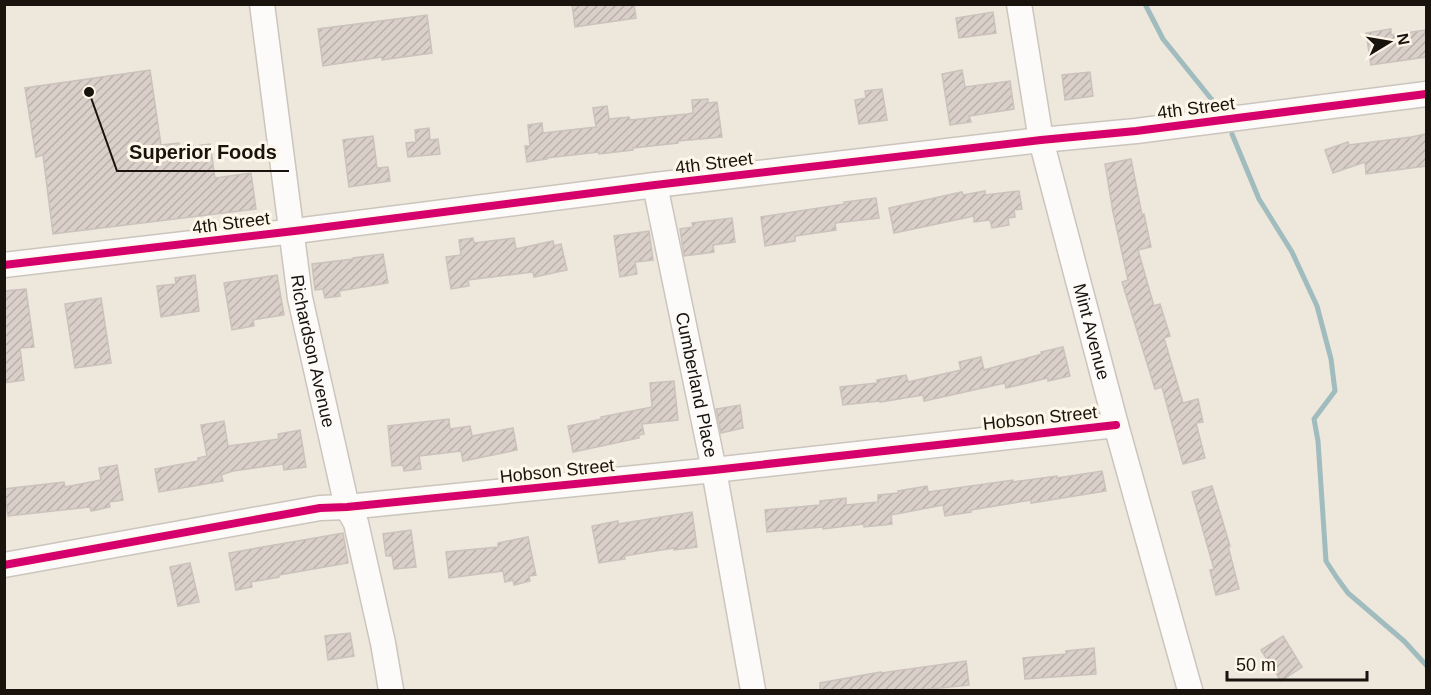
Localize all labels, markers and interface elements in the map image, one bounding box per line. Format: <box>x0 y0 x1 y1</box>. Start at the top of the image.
north arrow <box>1359 12 1419 72</box>
text: N <box>1394 32 1413 47</box>
street label: 4th Street <box>1156 93 1236 123</box>
callout: Superior Foods <box>117 133 289 171</box>
text: Superior Foods <box>129 141 277 163</box>
street label: 4th Street <box>674 148 754 178</box>
street label: 4th Street <box>191 208 271 238</box>
street label: Richardson Avenue <box>287 274 339 429</box>
street label: Mint Avenue <box>1069 281 1114 382</box>
street label: Cumberland Place <box>672 310 721 459</box>
street label: Hobson Street <box>982 402 1098 434</box>
street label: Hobson Street <box>499 455 615 487</box>
scale bar <box>1227 644 1366 682</box>
text: 50 m <box>1236 655 1276 675</box>

